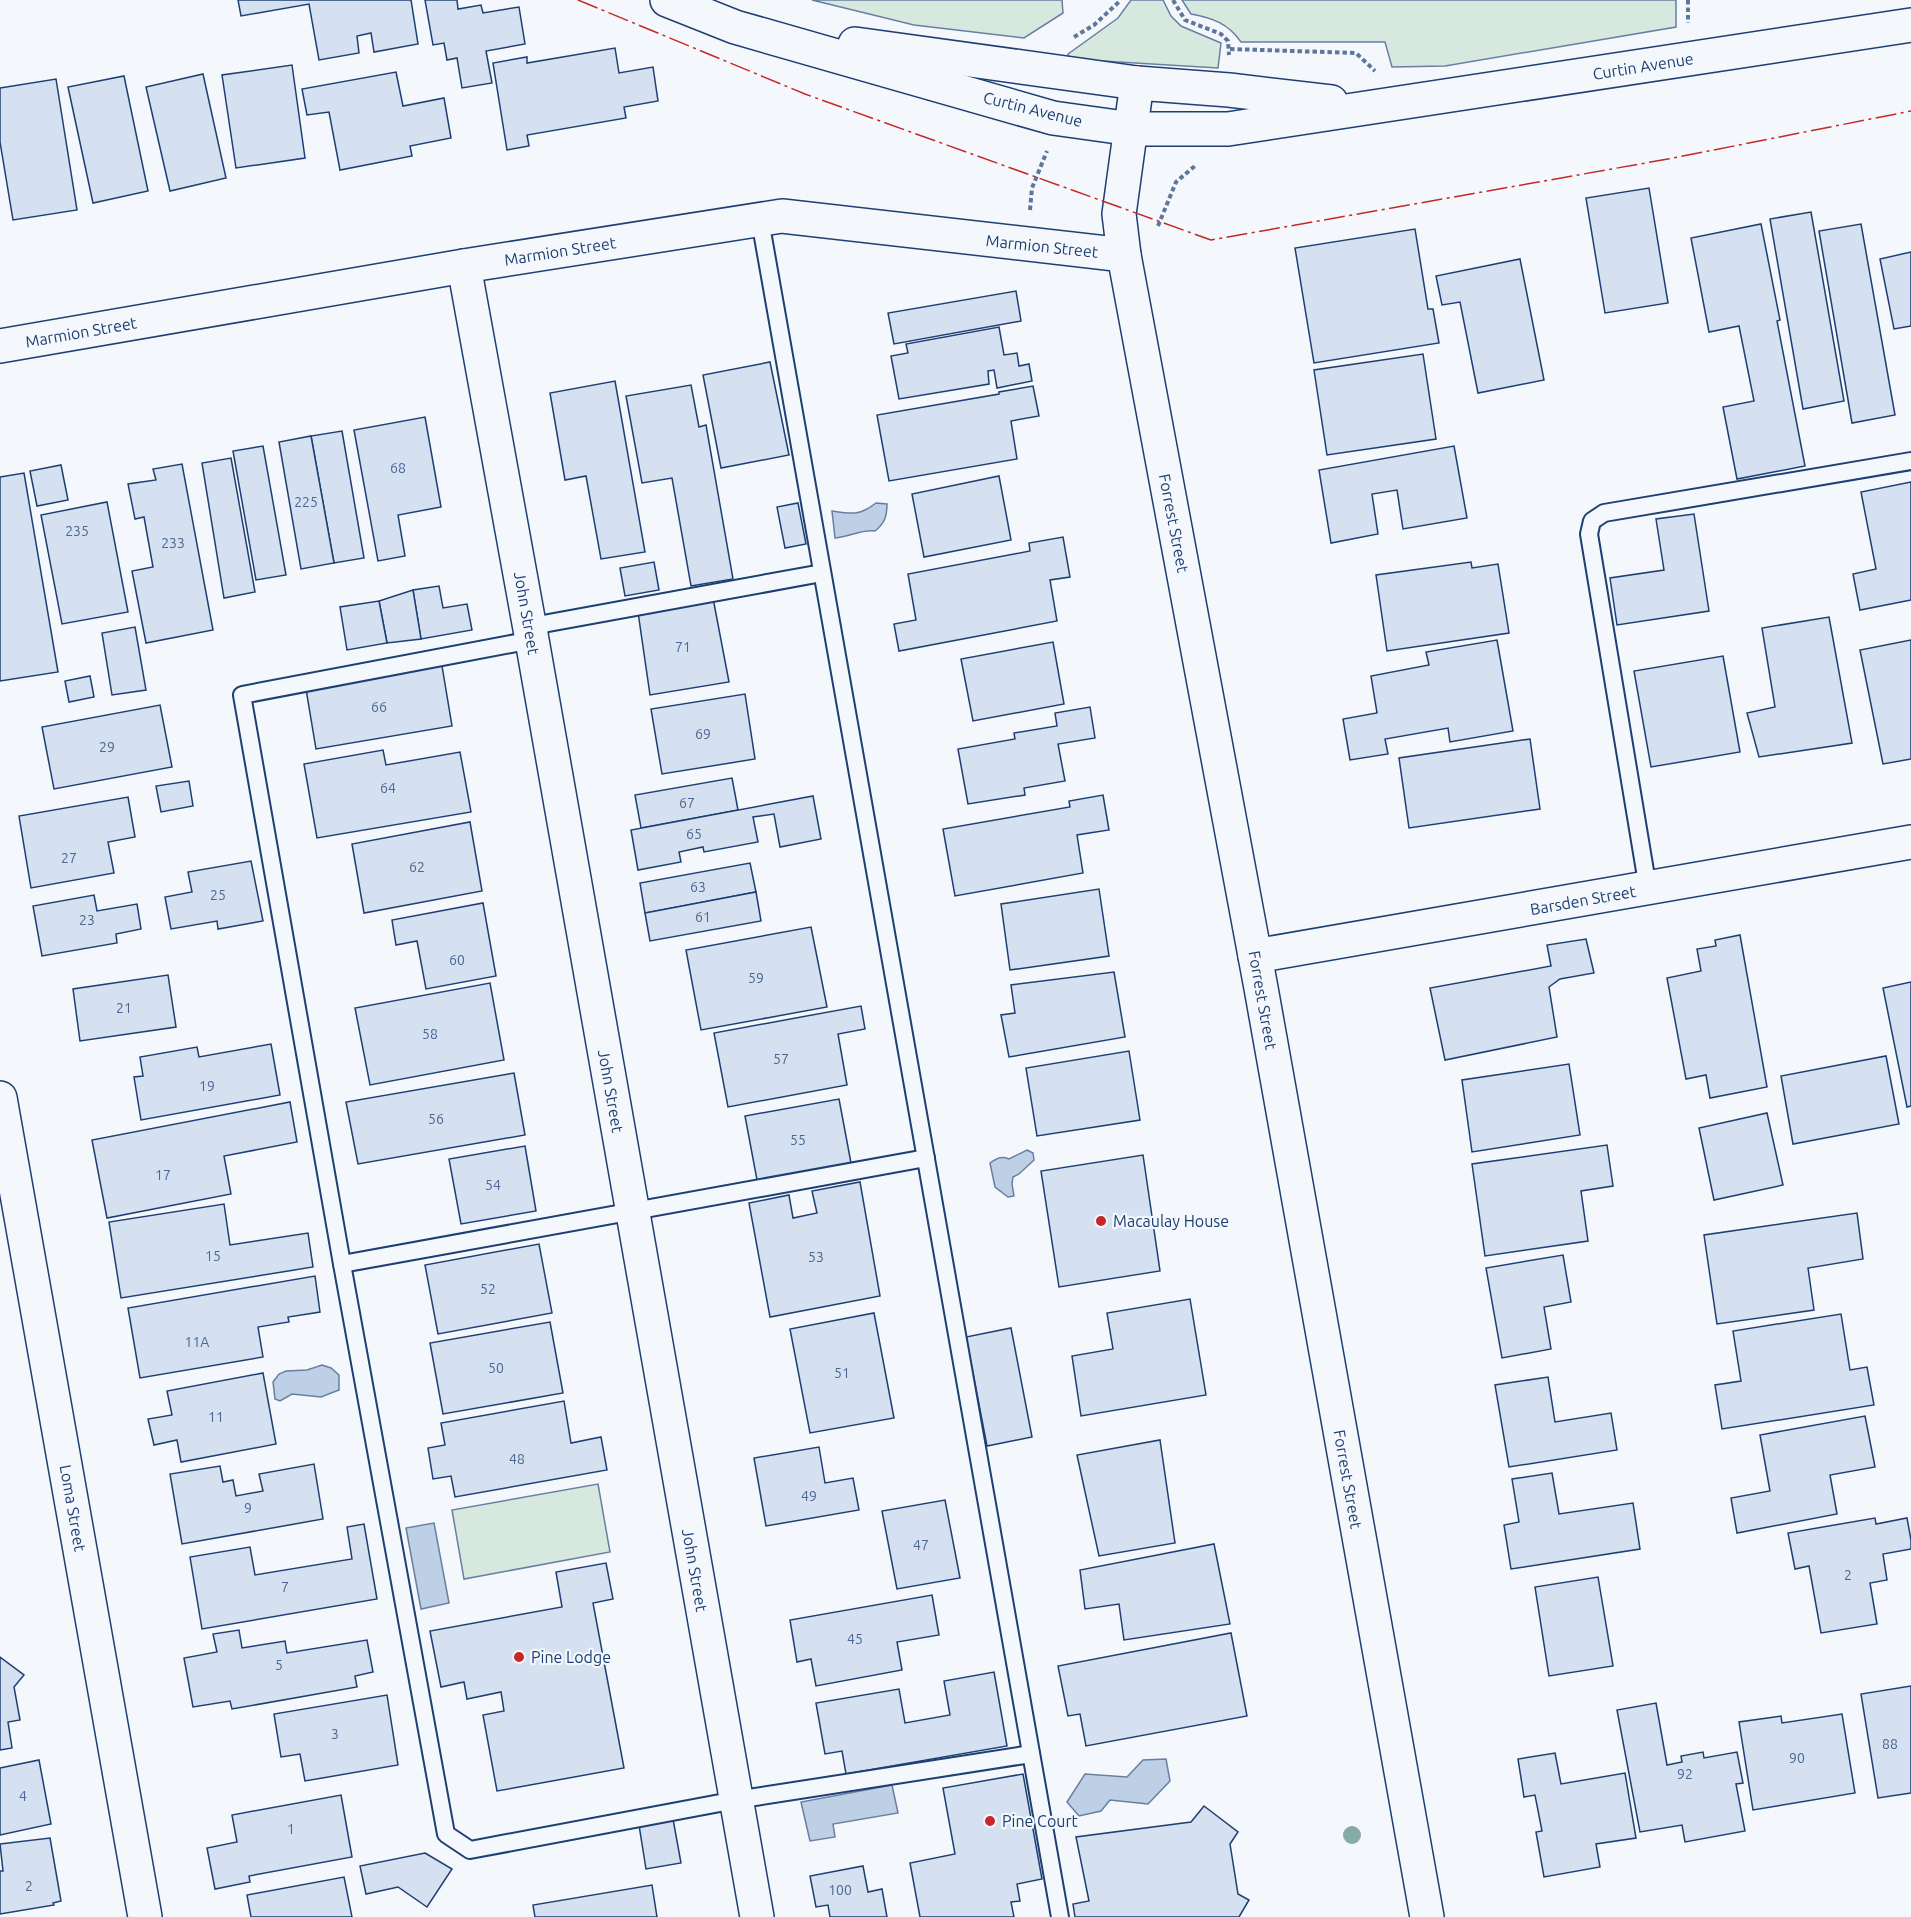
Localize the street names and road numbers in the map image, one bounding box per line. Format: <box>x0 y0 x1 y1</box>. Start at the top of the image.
street label: Curtin Avenue <box>1591 49 1695 83</box>
street label: Curtin Avenue <box>981 88 1085 130</box>
street label: Marmion Street <box>985 231 1100 261</box>
street label: Marmion Street <box>503 233 618 269</box>
street label: Marmion Street <box>24 313 139 351</box>
street label: Forrest Street <box>1156 472 1193 575</box>
street label: John Street <box>511 570 543 657</box>
street label: Barsden Street <box>1529 882 1638 918</box>
street label: Forrest Street <box>1245 949 1281 1052</box>
street label: John Street <box>595 1048 627 1135</box>
street label: Forrest Street <box>1330 1428 1366 1531</box>
street label: Loma Street <box>57 1463 90 1554</box>
street label: John Street <box>679 1527 711 1614</box>

